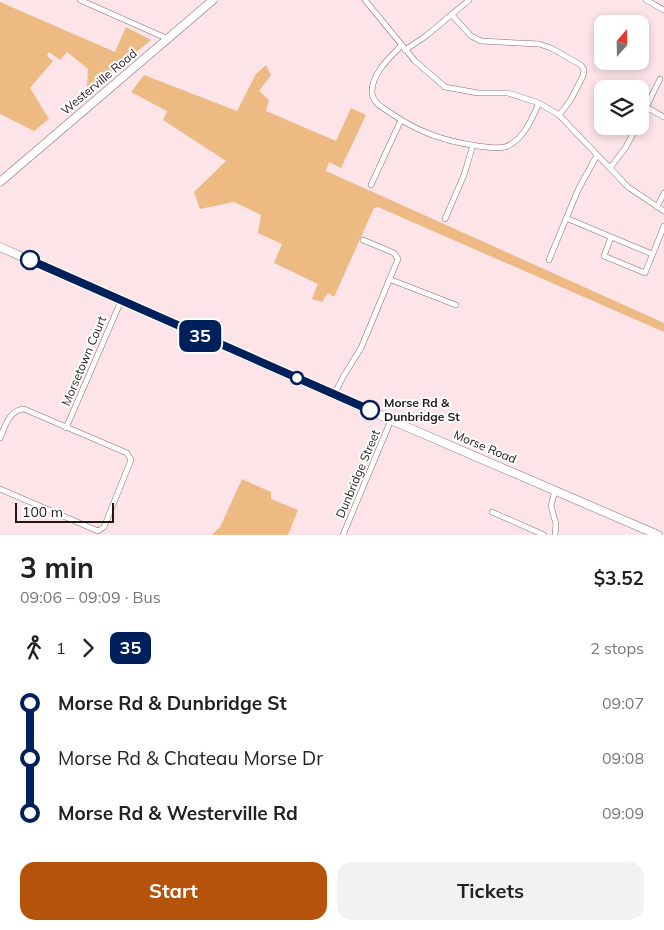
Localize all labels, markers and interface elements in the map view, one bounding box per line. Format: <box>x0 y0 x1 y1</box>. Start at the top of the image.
north arrow <box>594 15 649 70</box>
map controls <box>594 15 649 135</box>
street label: Westerville Road <box>58 46 140 118</box>
button: layers <box>594 80 649 135</box>
unlabelled marker <box>20 250 40 270</box>
street label: Morsetown Court <box>58 314 109 408</box>
line badge: 35 <box>178 320 222 352</box>
text: 35 <box>189 324 211 347</box>
unlabelled marker <box>290 371 304 385</box>
place label: Morse Rd & Dunbridge St <box>384 395 460 424</box>
marker: Morse Rd & Dunbridge St <box>360 400 380 420</box>
street label: Dunbridge Street <box>332 427 383 520</box>
street label: Morse Road <box>452 427 519 466</box>
scale bar <box>15 500 114 523</box>
text: 100 m <box>22 503 63 521</box>
text: 3 min <box>20 550 94 585</box>
text: $3.52 <box>594 566 644 590</box>
text: 09:06 – 09:09 · Bus <box>20 587 161 607</box>
icon: walk <box>20 634 48 662</box>
icon: forward <box>74 634 102 662</box>
text: 35 <box>120 636 141 659</box>
text: 1 <box>56 638 66 658</box>
text: 2 stops <box>590 638 644 658</box>
text: Morse Rd & Dunbridge St <box>58 691 287 715</box>
text: 09:07 <box>602 693 644 713</box>
text: Morse Rd & Chateau Morse Dr <box>58 746 323 770</box>
text: 09:08 <box>602 748 644 768</box>
text: Morse Rd & Westerville Rd <box>58 801 298 825</box>
text: 09:09 <box>602 803 644 823</box>
button: Start <box>20 862 327 920</box>
button: Tickets <box>337 862 644 920</box>

